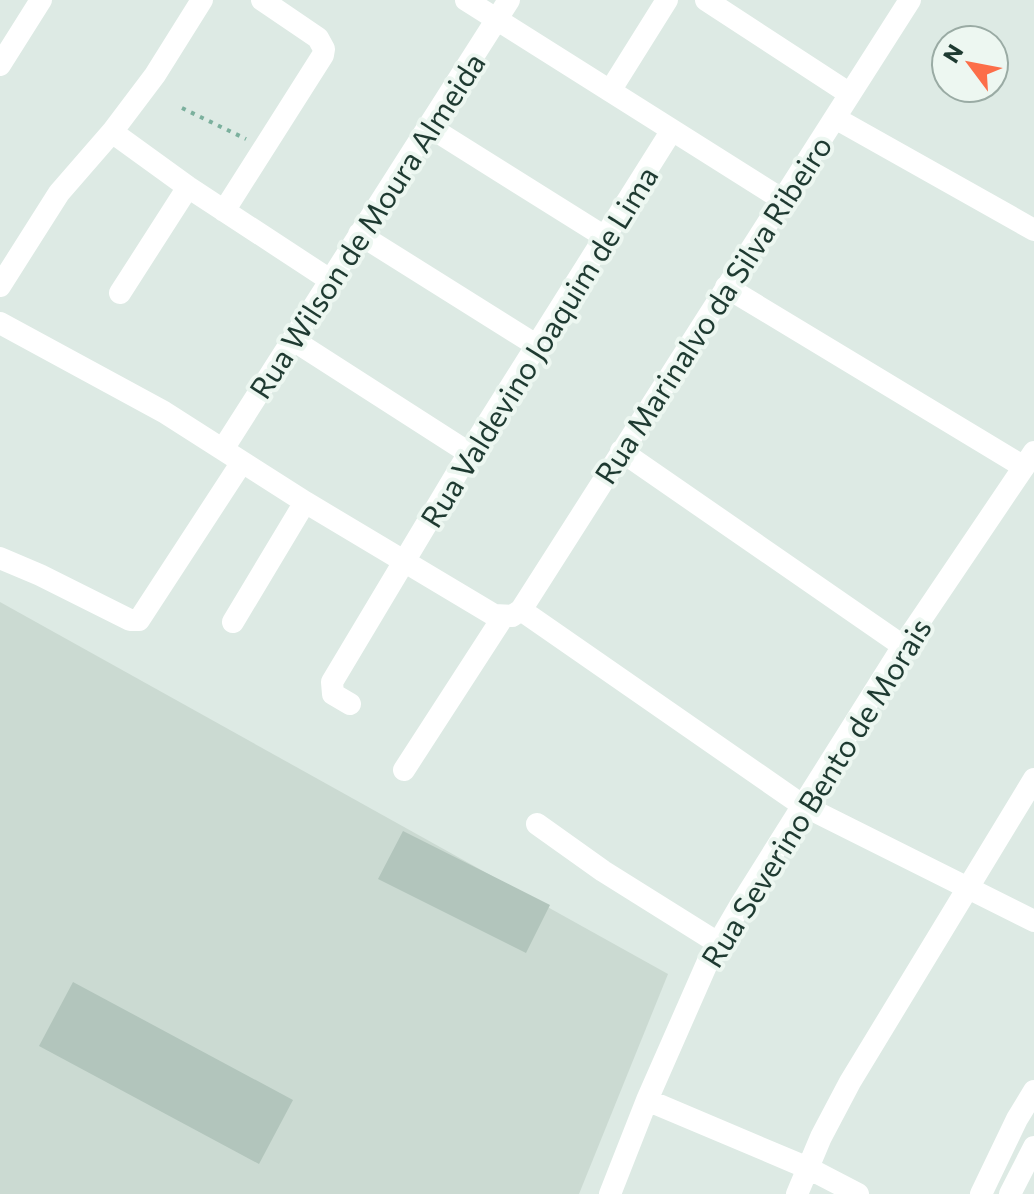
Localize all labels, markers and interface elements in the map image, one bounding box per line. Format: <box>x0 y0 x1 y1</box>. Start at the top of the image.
north arrow <box>930 24 1010 104</box>
text: N <box>937 39 968 67</box>
street label: Rua Wilson de Moura Almeida <box>240 45 492 405</box>
street label: Rua Marinalvo da Silva Ribeiro <box>585 128 839 490</box>
street label: Rua Valdevino Joaquim de Lima <box>411 158 665 534</box>
street label: Rua Severino Bento de Morais <box>692 611 938 973</box>

